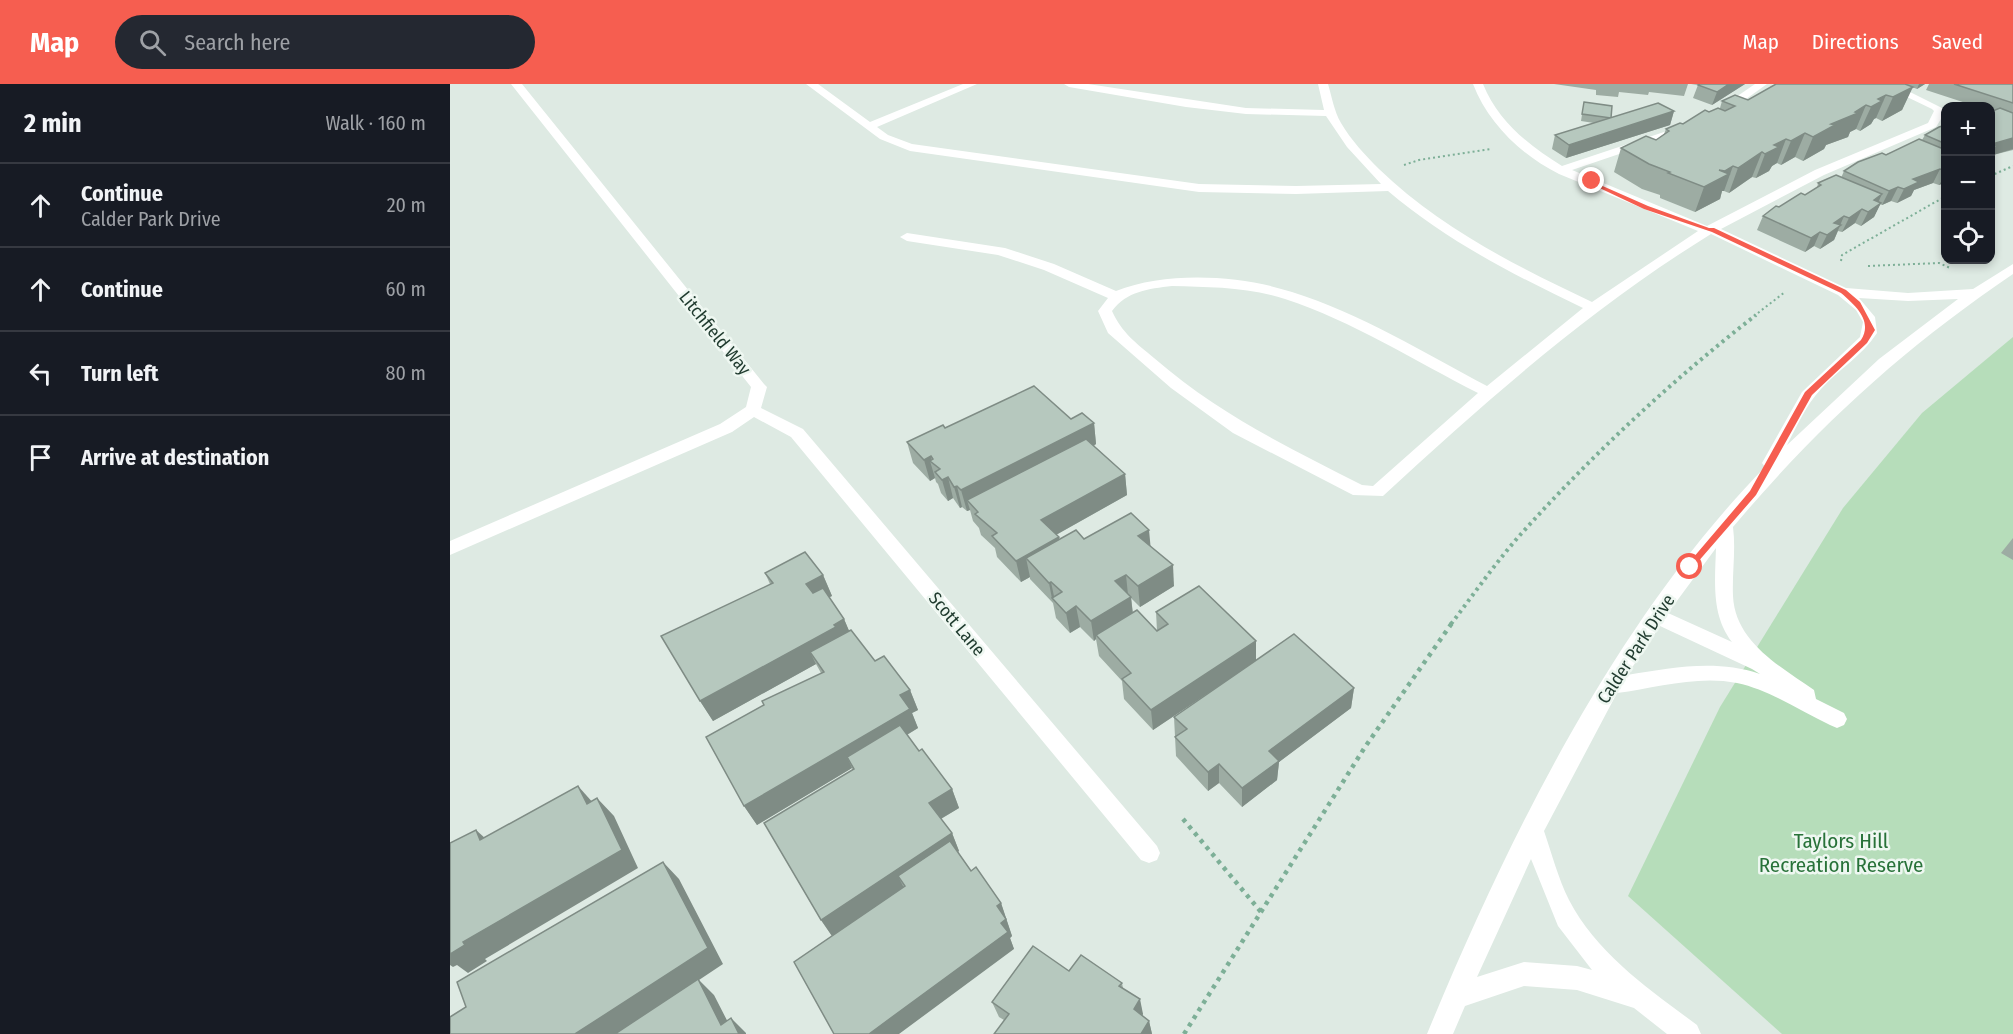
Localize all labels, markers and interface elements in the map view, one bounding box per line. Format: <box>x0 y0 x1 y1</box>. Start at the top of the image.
search box <box>115 15 535 69</box>
text: Map <box>30 26 79 59</box>
icon: search <box>136 26 169 59</box>
text: Search here <box>184 29 290 56</box>
text: Map <box>1742 29 1779 55</box>
text: Directions <box>1812 29 1899 55</box>
text: Saved <box>1932 29 1983 55</box>
map controls <box>1941 102 1995 264</box>
button: + <box>1941 102 1995 156</box>
text: 2 min <box>24 108 82 139</box>
text: Walk · 160 m <box>326 111 426 135</box>
button: − <box>1941 156 1995 210</box>
route end <box>1578 167 1604 193</box>
text: Continue <box>81 180 163 207</box>
icon: ahead <box>24 189 57 222</box>
text: 20 m <box>387 193 426 217</box>
text: Calder Park Drive <box>81 207 221 231</box>
button: locate <box>1941 210 1995 264</box>
icon: ahead <box>24 273 57 306</box>
text: Continue <box>81 276 163 303</box>
text: 60 m <box>386 277 426 301</box>
street label: Litchfield Way <box>674 287 756 379</box>
icon: left <box>24 357 57 390</box>
text: Turn left <box>81 360 159 387</box>
text: 80 m <box>386 361 426 385</box>
icon: arrive <box>24 441 57 474</box>
text: Arrive at destination <box>81 444 269 471</box>
route start <box>1676 553 1702 579</box>
street label: Scott Lane <box>924 588 990 661</box>
street label: Calder Park Drive <box>1593 590 1679 708</box>
park label: Taylors Hill Recreation Reserve <box>1759 828 1923 878</box>

